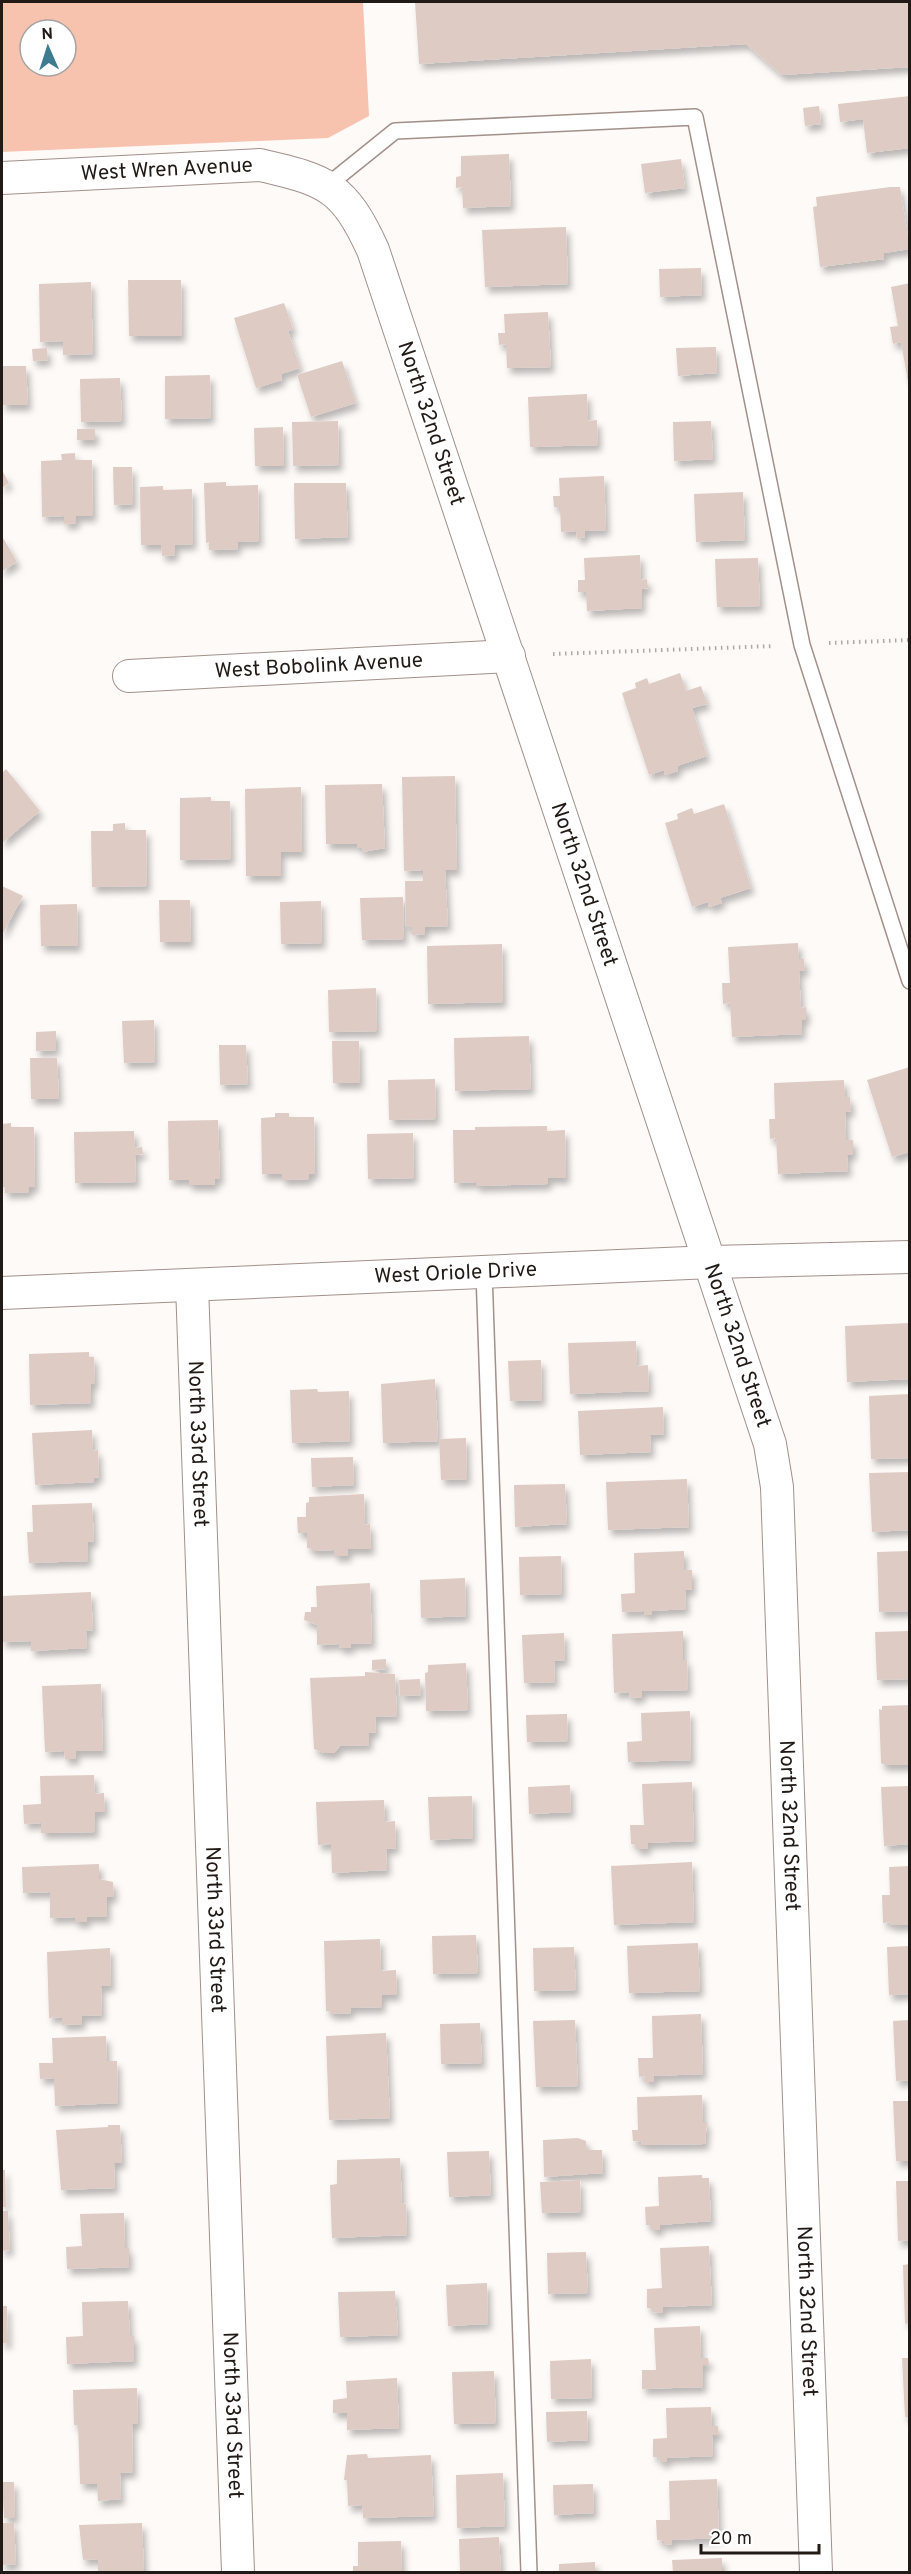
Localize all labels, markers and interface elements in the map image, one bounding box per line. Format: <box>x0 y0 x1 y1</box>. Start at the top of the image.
north arrow <box>18 18 78 78</box>
text: N <box>41 25 54 45</box>
street label: West Wren Avenue <box>80 152 254 188</box>
street label: North 32nd Street <box>391 338 470 509</box>
street label: West Bobolink Avenue <box>214 647 424 685</box>
street label: North 32nd Street <box>544 799 624 970</box>
street label: West Oriole Drive <box>374 1256 538 1290</box>
street label: North 32nd Street <box>697 1260 777 1431</box>
street label: North 33rd Street <box>181 1360 214 1528</box>
street label: North 32nd Street <box>773 1740 806 1912</box>
street label: North 33rd Street <box>199 1846 232 2013</box>
street label: North 32nd Street <box>790 2225 823 2397</box>
street label: North 33rd Street <box>216 2331 249 2499</box>
scale bar <box>701 2517 820 2555</box>
text: 20 m <box>710 2528 752 2551</box>

